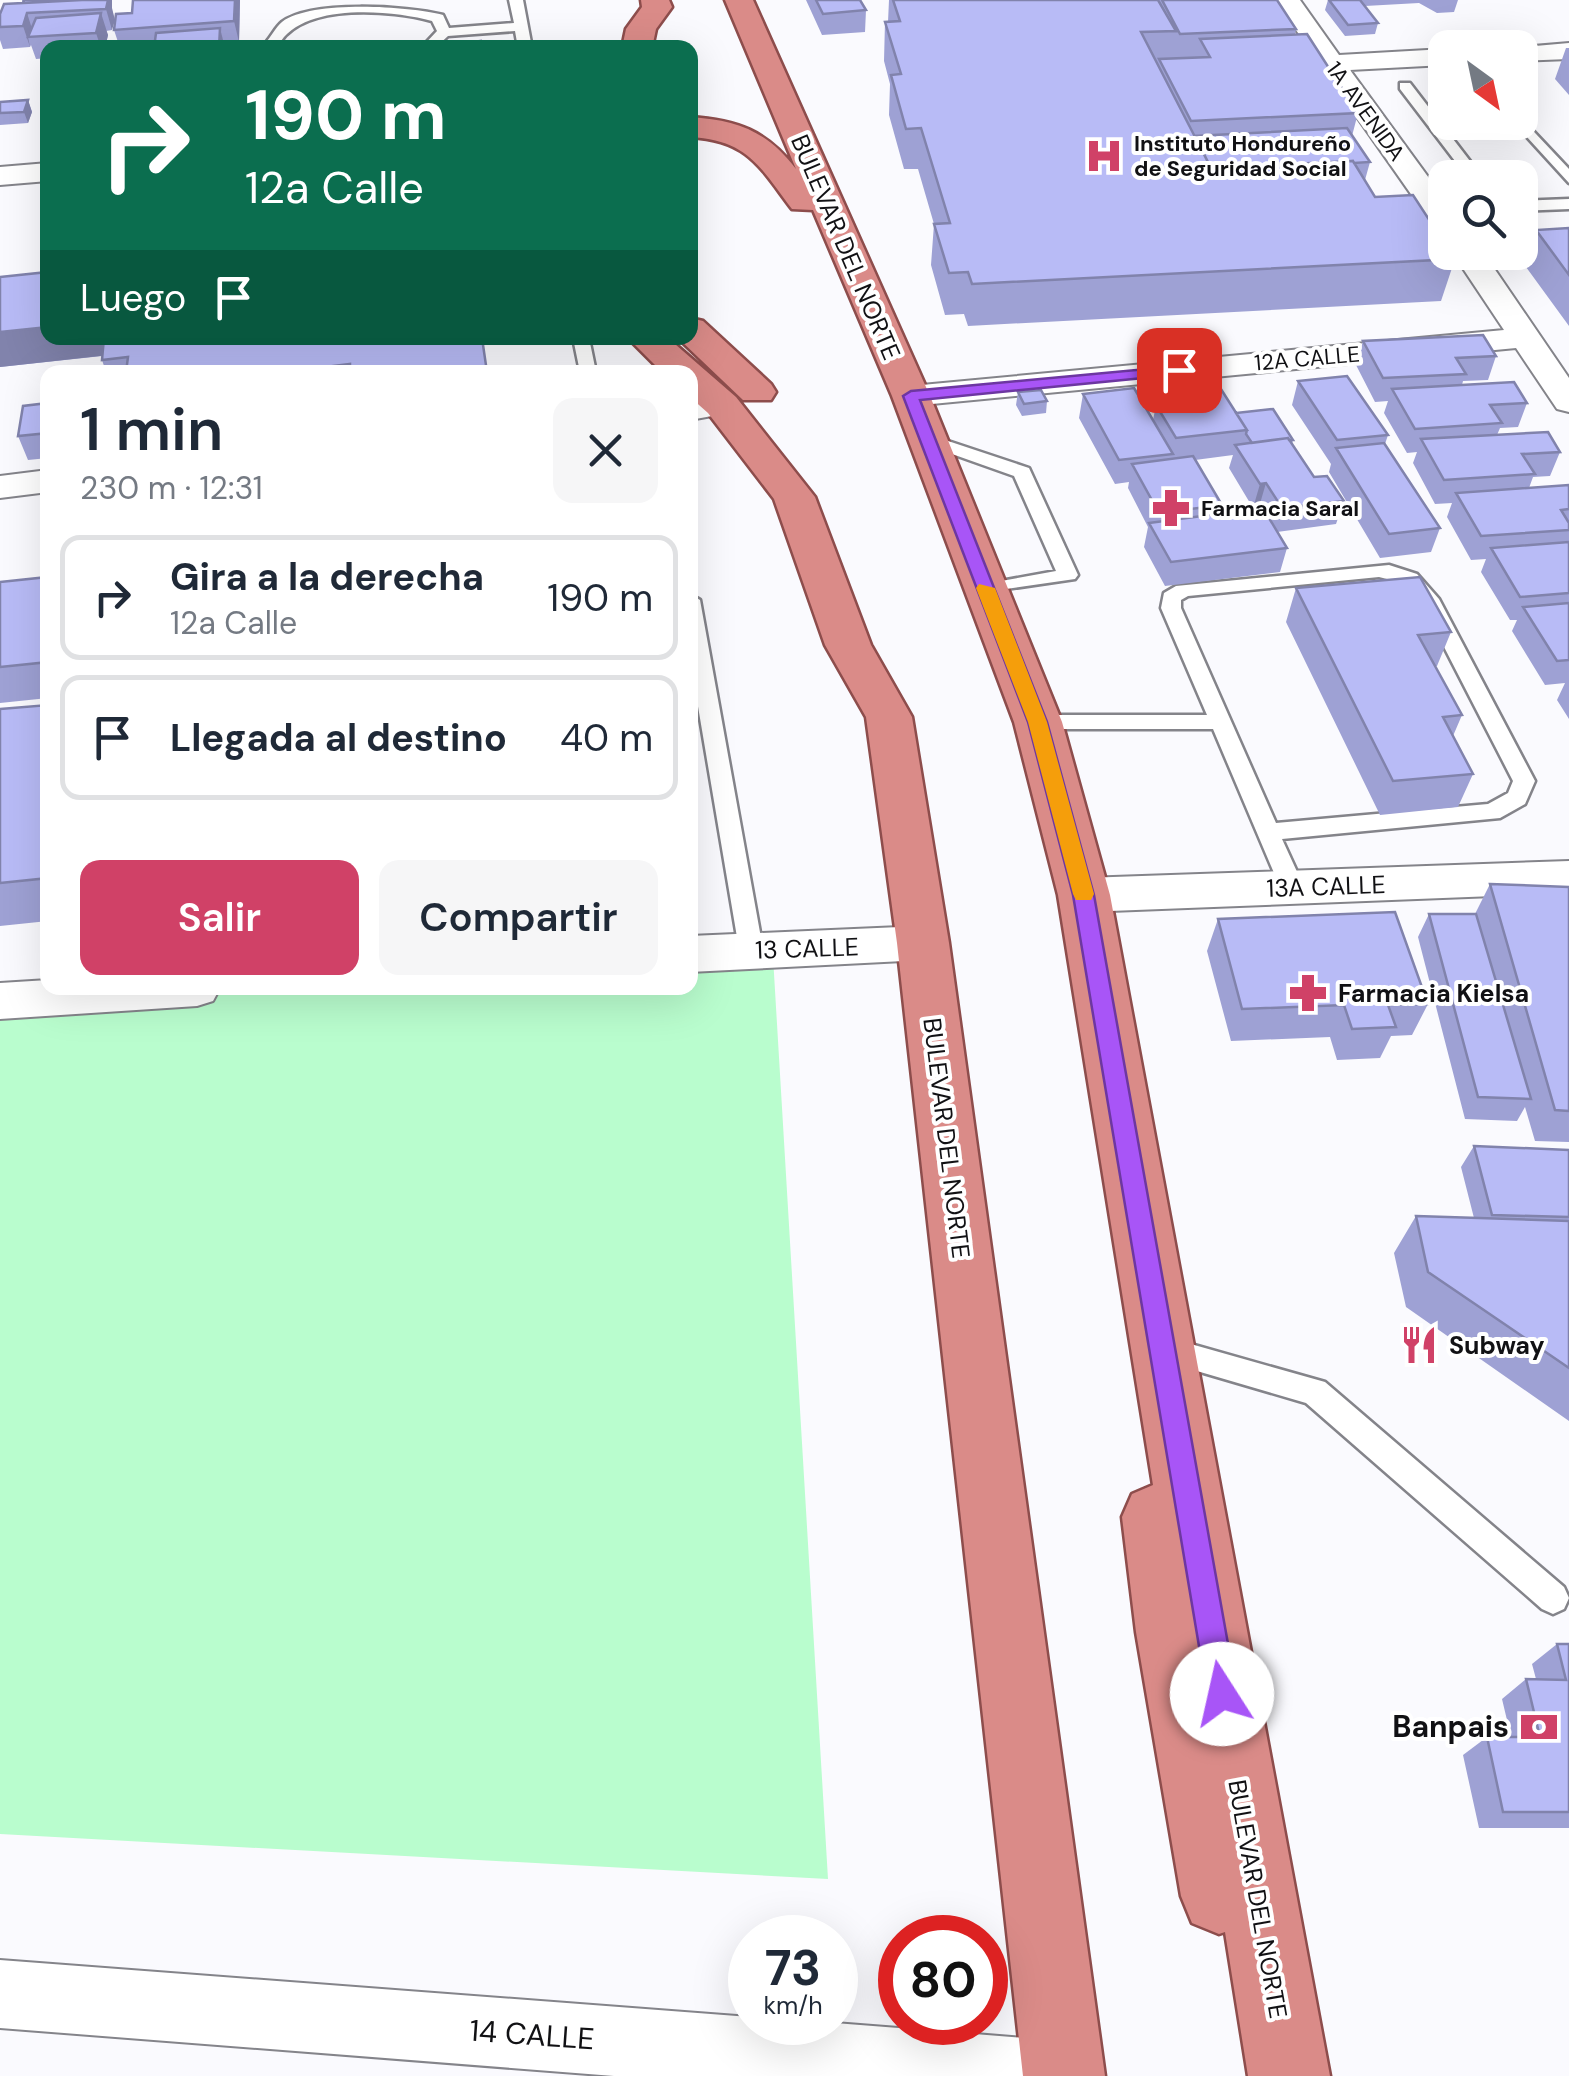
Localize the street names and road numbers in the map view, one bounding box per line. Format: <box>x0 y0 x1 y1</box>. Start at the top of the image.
street label: 1A AVENIDA <box>1320 56 1411 167</box>
street label: BULEVAR DEL NORTE <box>783 129 908 365</box>
street label: 12A CALLE <box>1253 339 1361 378</box>
street label: 13A CALLE <box>1266 868 1386 905</box>
street label: 13 CALLE <box>755 930 859 967</box>
street label: BULEVAR DEL NORTE <box>915 1016 978 1260</box>
street label: BULEVAR DEL NORTE <box>1220 1777 1295 2021</box>
street label: 14 CALLE <box>468 2011 596 2058</box>

